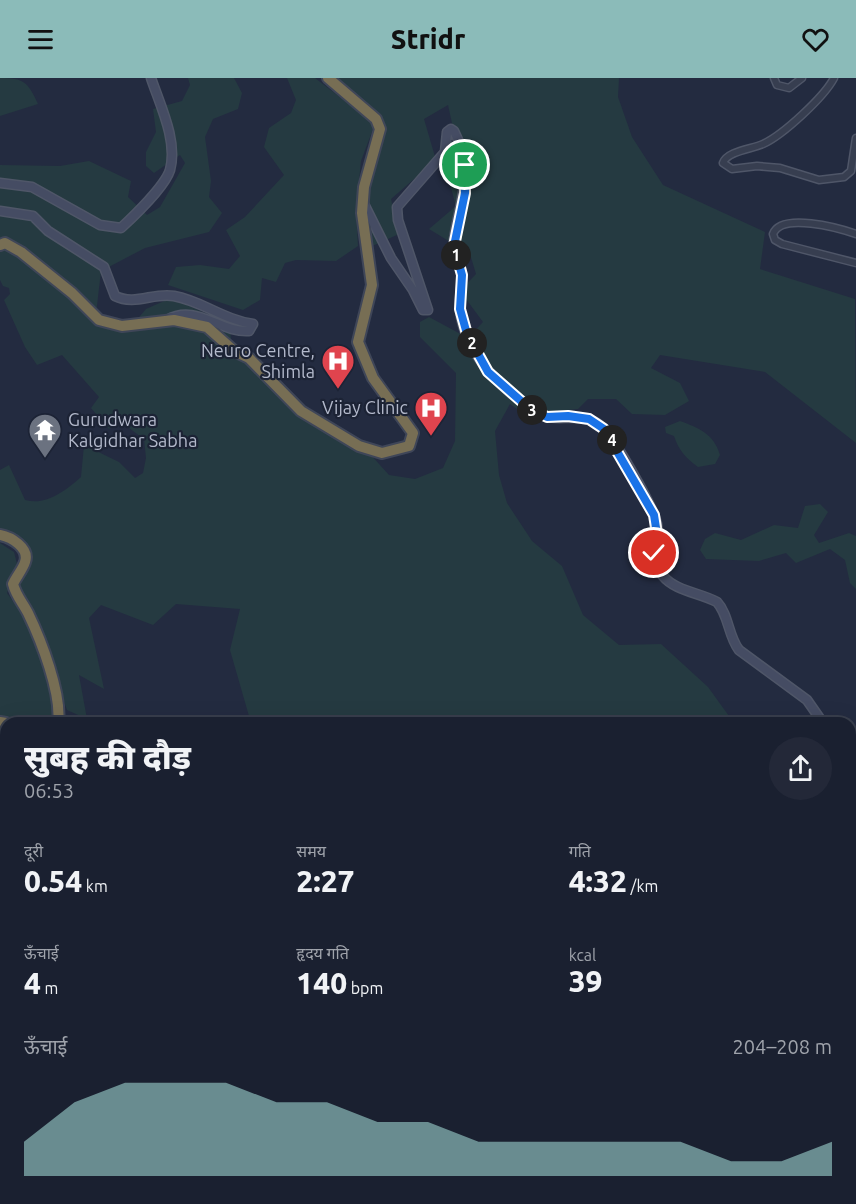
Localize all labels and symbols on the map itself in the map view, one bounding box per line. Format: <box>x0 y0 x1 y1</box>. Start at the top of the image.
pin <box>439 139 490 190</box>
pin: 1 <box>441 240 471 270</box>
pin: 2 <box>457 328 487 358</box>
place label: Neuro Centre, Shimla <box>201 340 315 381</box>
hospital icon: Neuro Centre, Shimla <box>320 343 356 390</box>
hospital icon: Vijay Clinic <box>413 390 449 437</box>
pin: 3 <box>517 395 547 425</box>
place label: Vijay Clinic <box>322 397 408 417</box>
place label: Gurudwara Kalgidhar Sabha <box>68 409 197 450</box>
temple icon: Gurudwara Kalgidhar Sabha <box>27 412 63 459</box>
pin: 4 <box>597 425 627 455</box>
pin <box>628 527 679 578</box>

